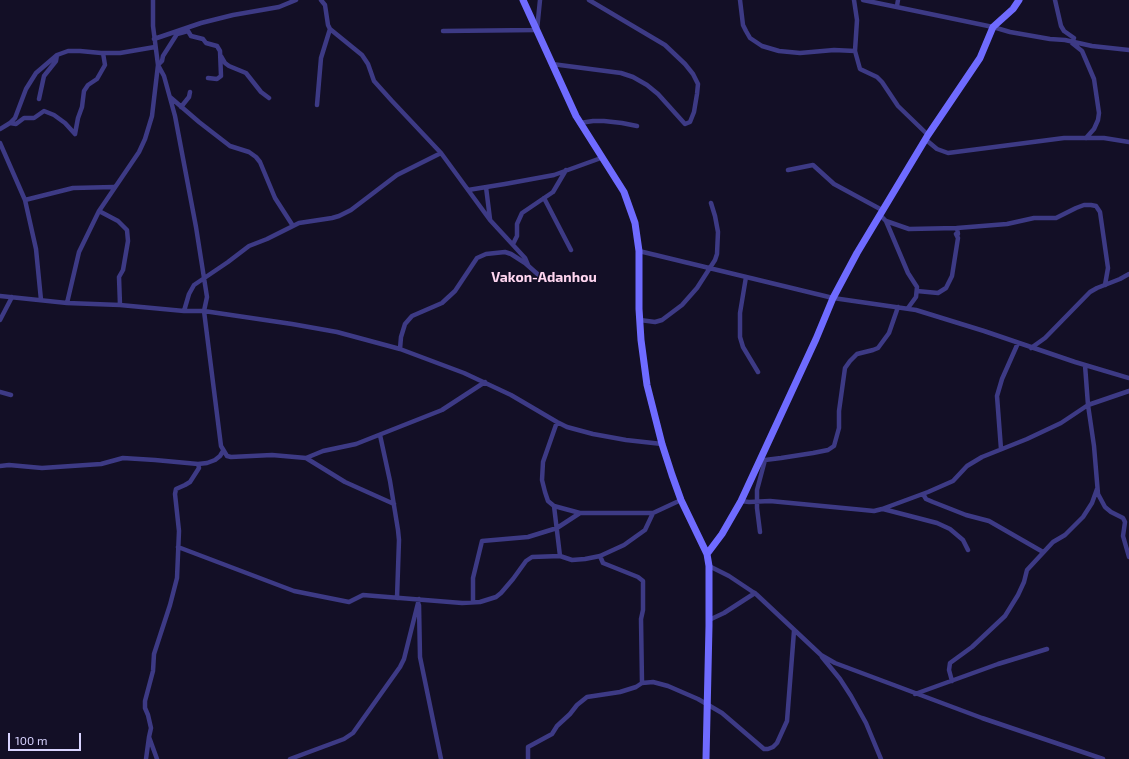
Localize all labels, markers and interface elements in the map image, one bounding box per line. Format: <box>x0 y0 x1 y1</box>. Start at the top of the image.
district label: Vakon-Adanhou <box>491 269 597 285</box>
scale bar <box>10 725 83 751</box>
text: 100 m <box>15 733 47 747</box>

